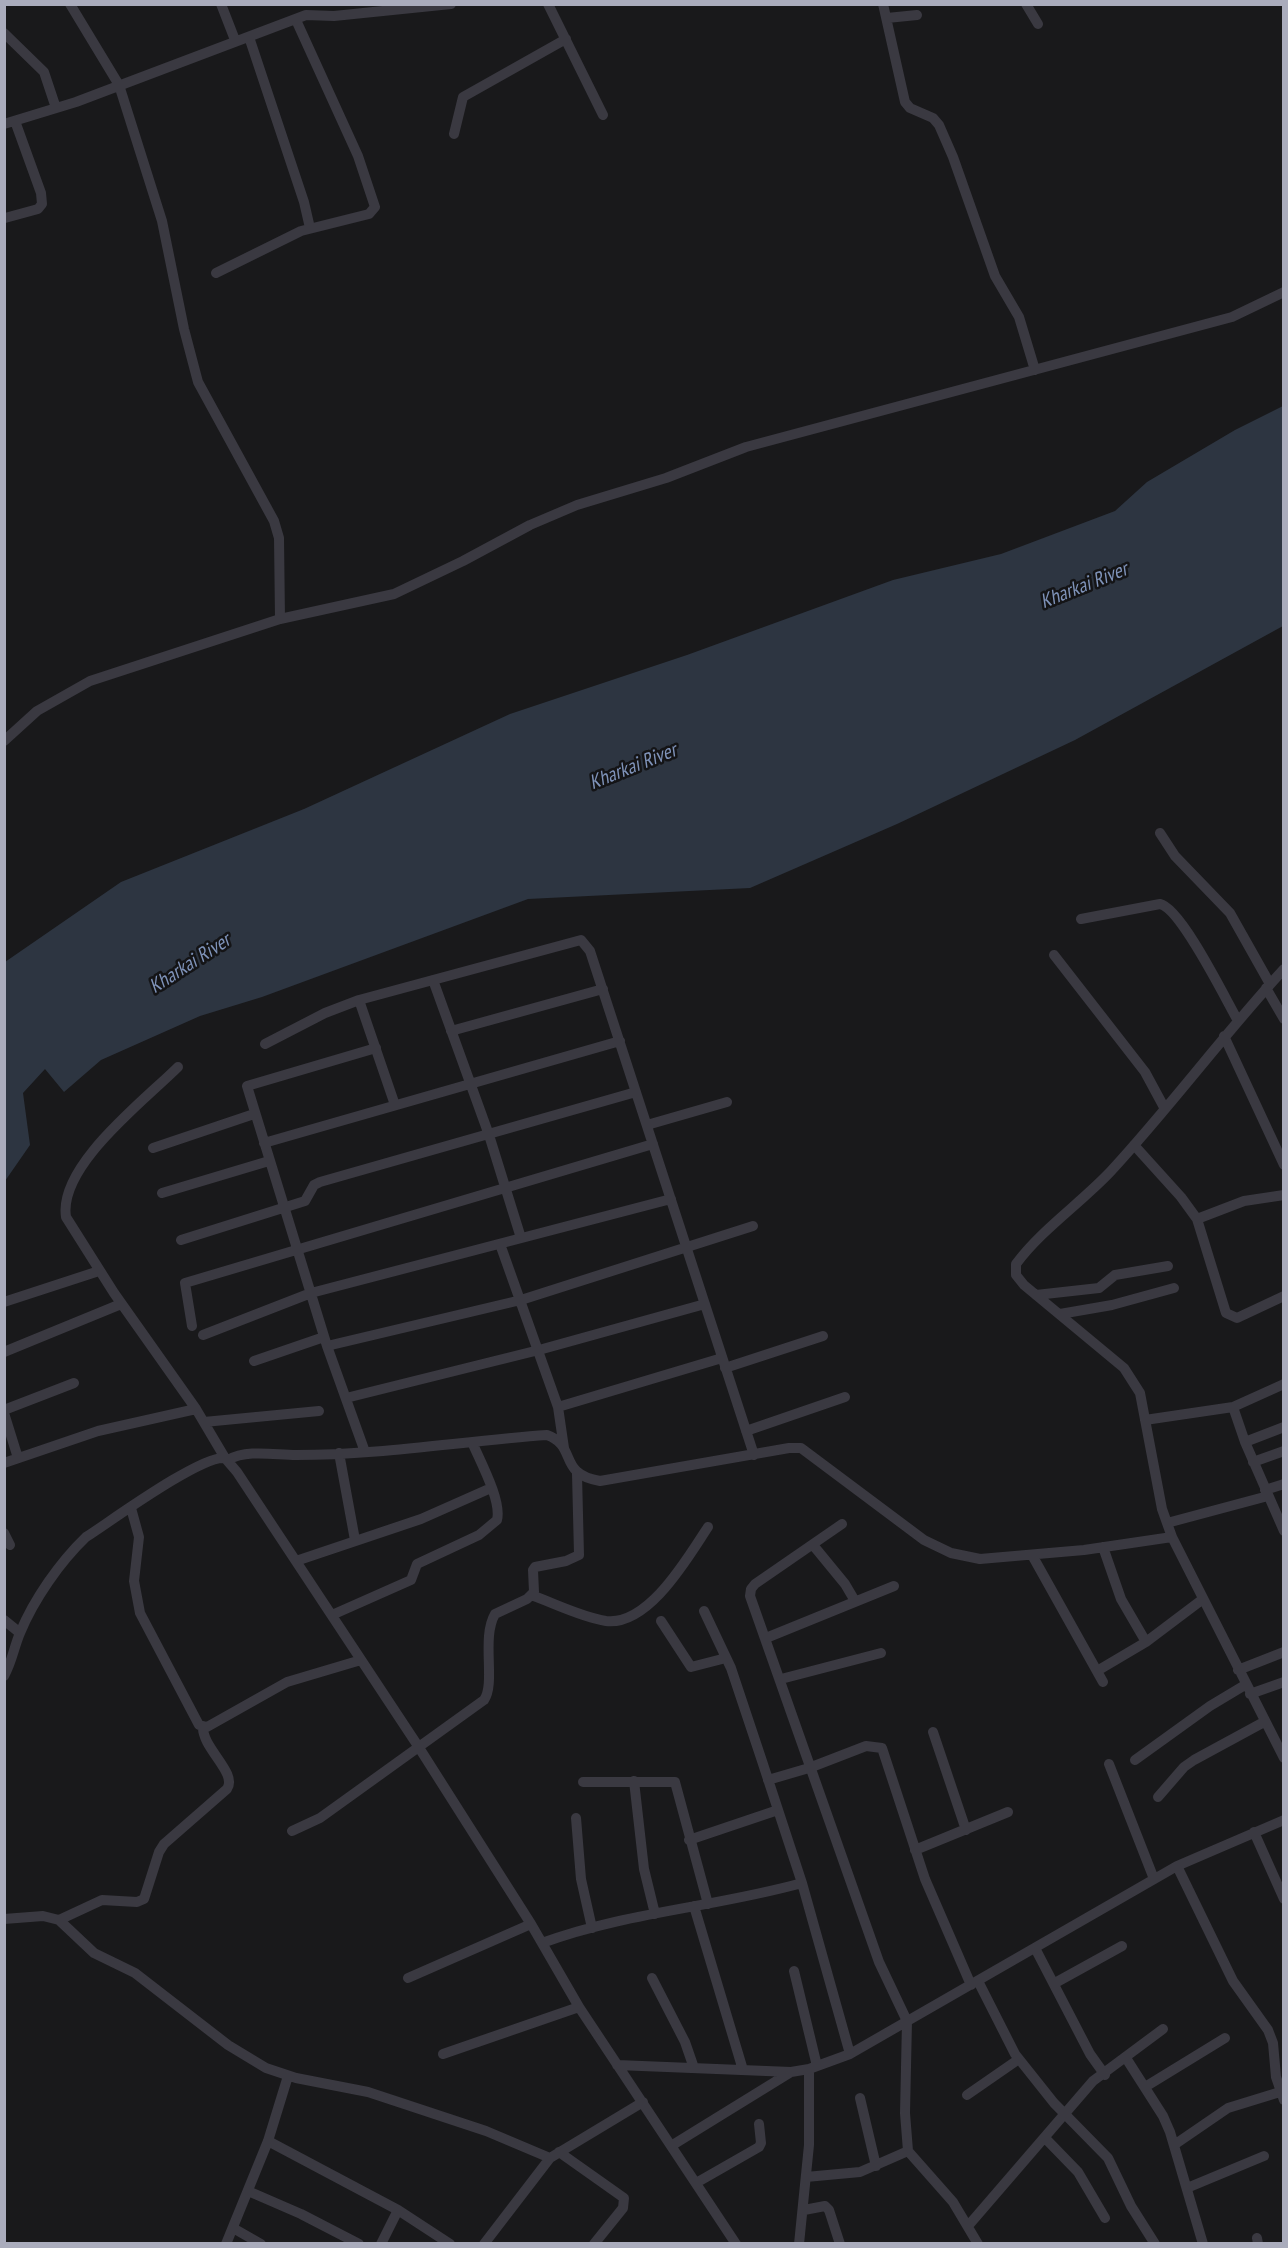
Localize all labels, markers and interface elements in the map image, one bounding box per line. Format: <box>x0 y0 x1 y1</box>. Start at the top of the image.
water label: Kharkai River <box>1037 558 1131 614</box>
water label: Kharkai River <box>586 739 680 795</box>
water label: Kharkai River <box>145 929 235 999</box>

